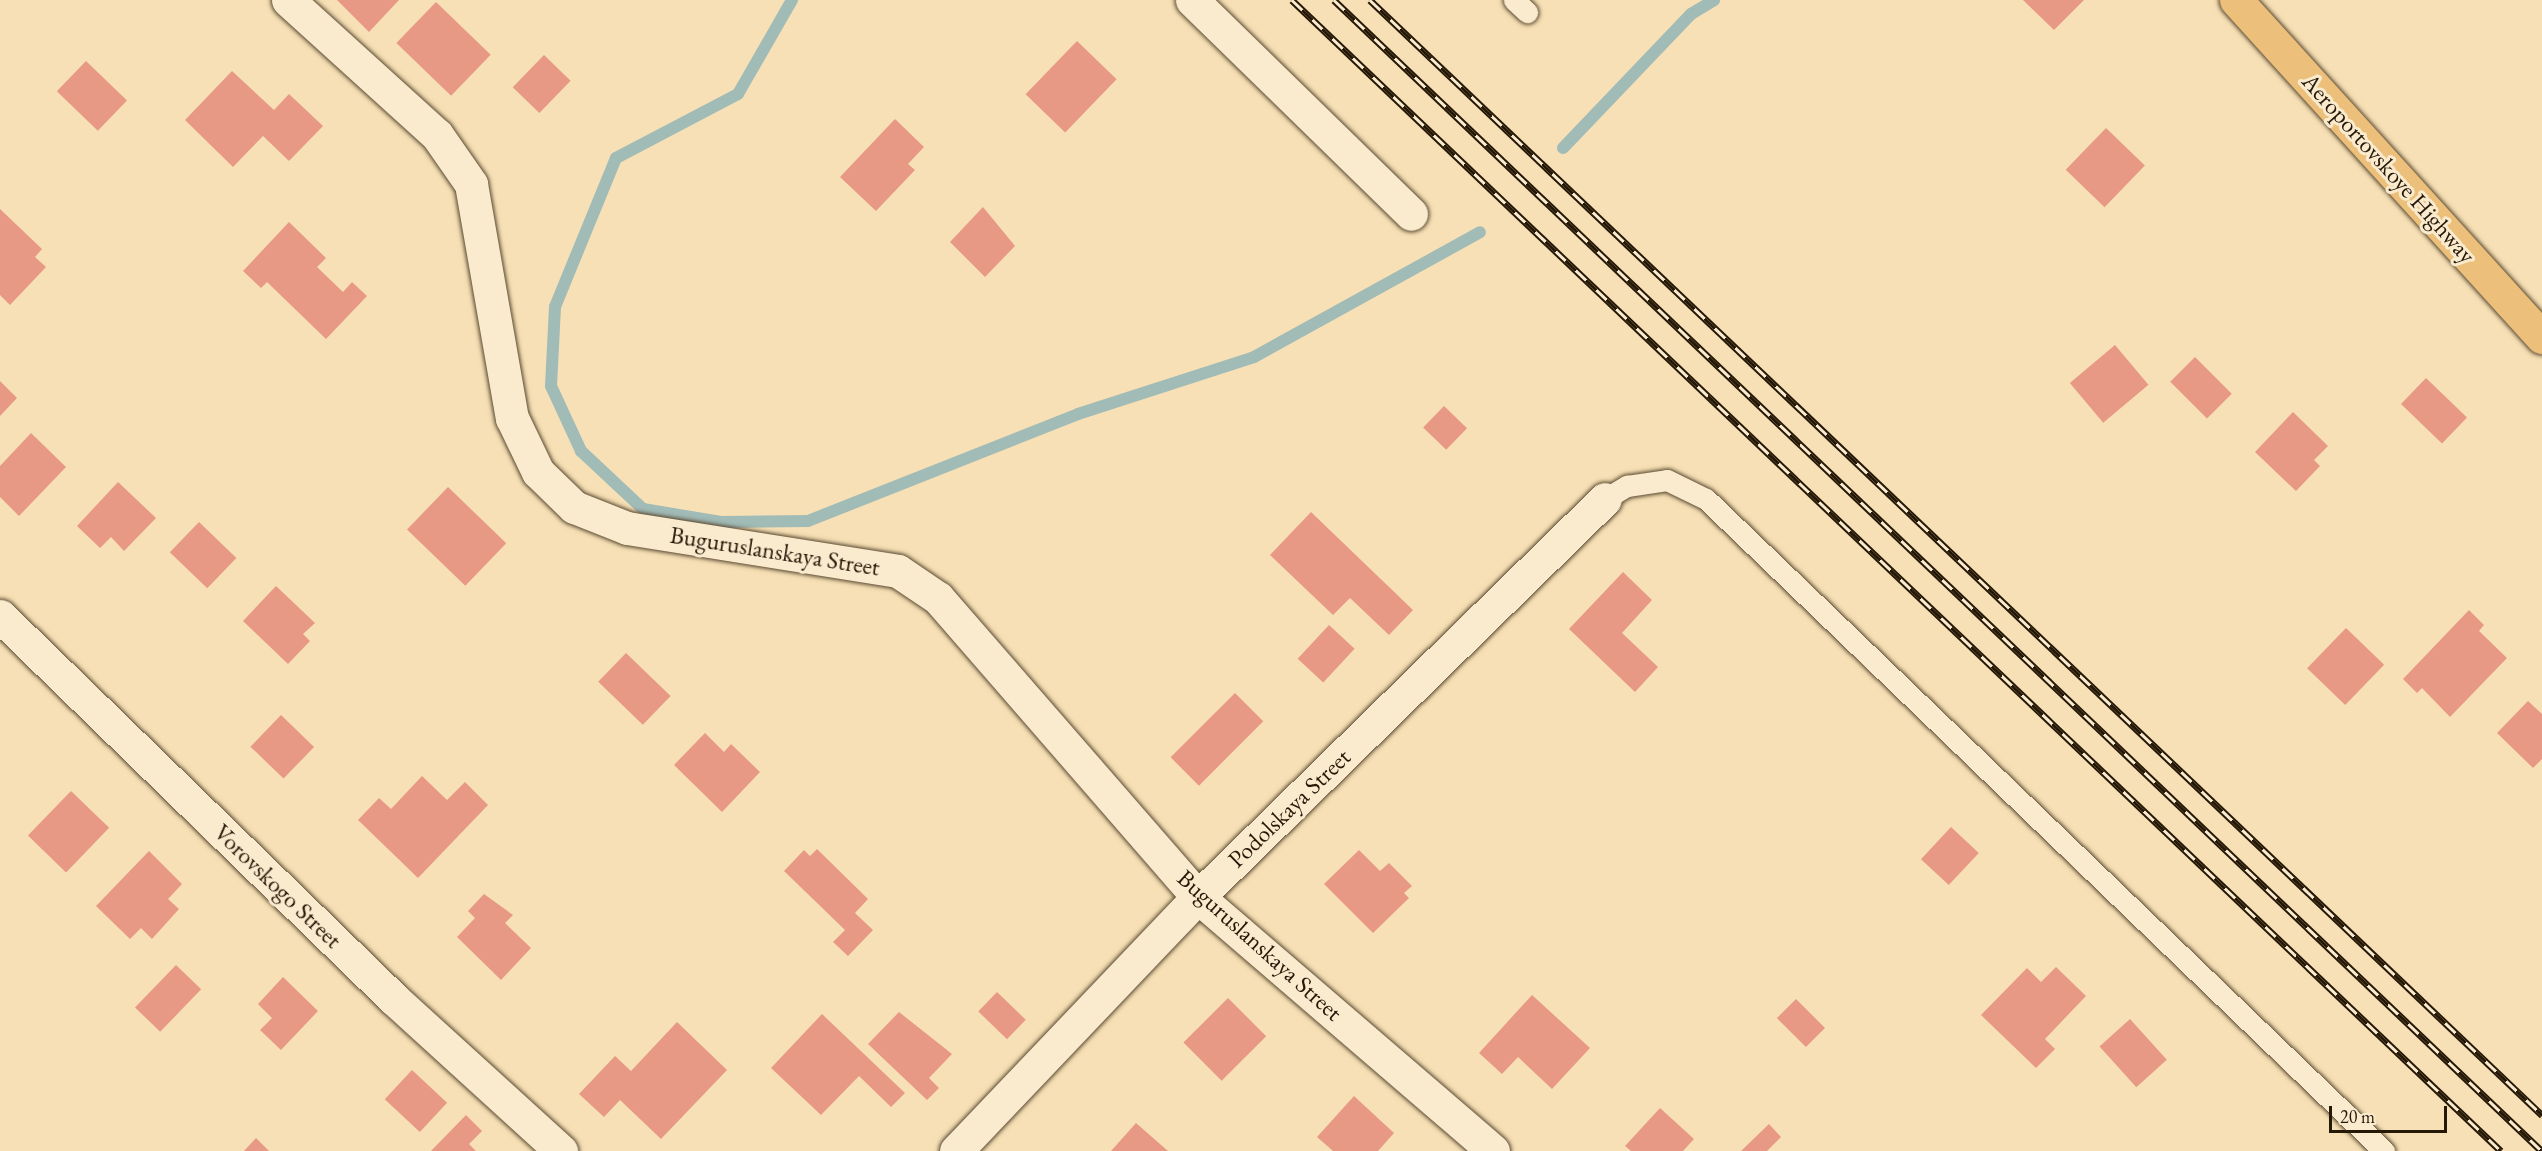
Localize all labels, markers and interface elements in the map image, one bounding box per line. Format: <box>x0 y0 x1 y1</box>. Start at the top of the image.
street label: Aeroportovskoye Highway <box>2296 67 2482 269</box>
street label: Buguruslanskaya Street <box>668 520 882 582</box>
street label: Podolskaya Street <box>1222 742 1356 874</box>
street label: Vorovskogo Street <box>208 818 348 954</box>
street label: Buguruslanskaya Street <box>1172 863 1348 1027</box>
scale bar <box>2332 1094 2450 1132</box>
text: 20 m <box>2340 1105 2375 1128</box>

